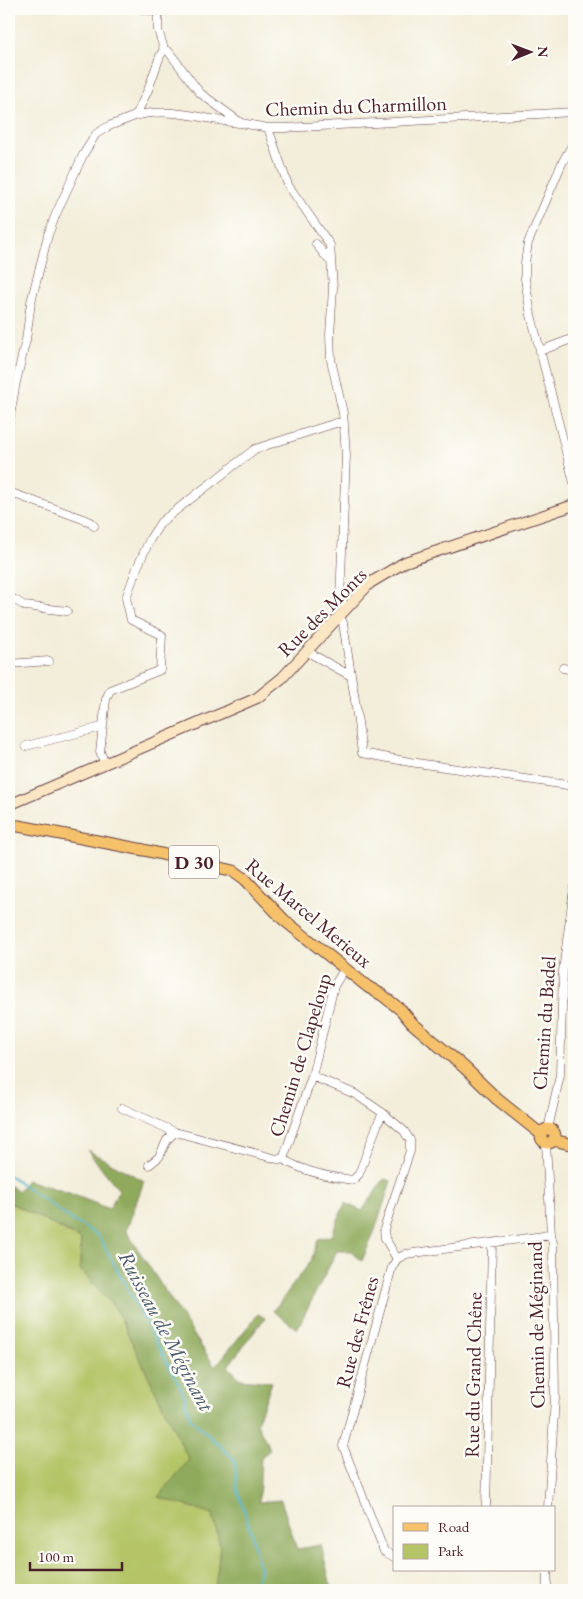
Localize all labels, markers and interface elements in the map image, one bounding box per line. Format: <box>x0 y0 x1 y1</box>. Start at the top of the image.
north arrow <box>506 28 556 78</box>
text: N <box>534 46 552 58</box>
street label: Chemin du Charmillon <box>265 90 448 122</box>
street label: Rue des Monts <box>272 562 372 662</box>
road number: D 30 <box>169 846 219 879</box>
street label: Rue Marcel Merieux <box>240 853 378 974</box>
street label: Chemin du Badel <box>526 955 562 1091</box>
street label: Chemin de Clapeloup <box>263 970 337 1140</box>
street label: Chemin de Méginand <box>522 1240 550 1409</box>
water label: Ruisseau de Méginant <box>113 1246 221 1416</box>
street label: Rue des Frênes <box>330 1273 384 1391</box>
street label: Rue du Grand Chêne <box>459 1292 487 1458</box>
legend <box>393 1506 556 1572</box>
text: Road <box>438 1517 470 1536</box>
scale bar <box>30 1539 122 1571</box>
text: Park <box>438 1541 465 1560</box>
text: 100 m <box>38 1547 75 1566</box>

